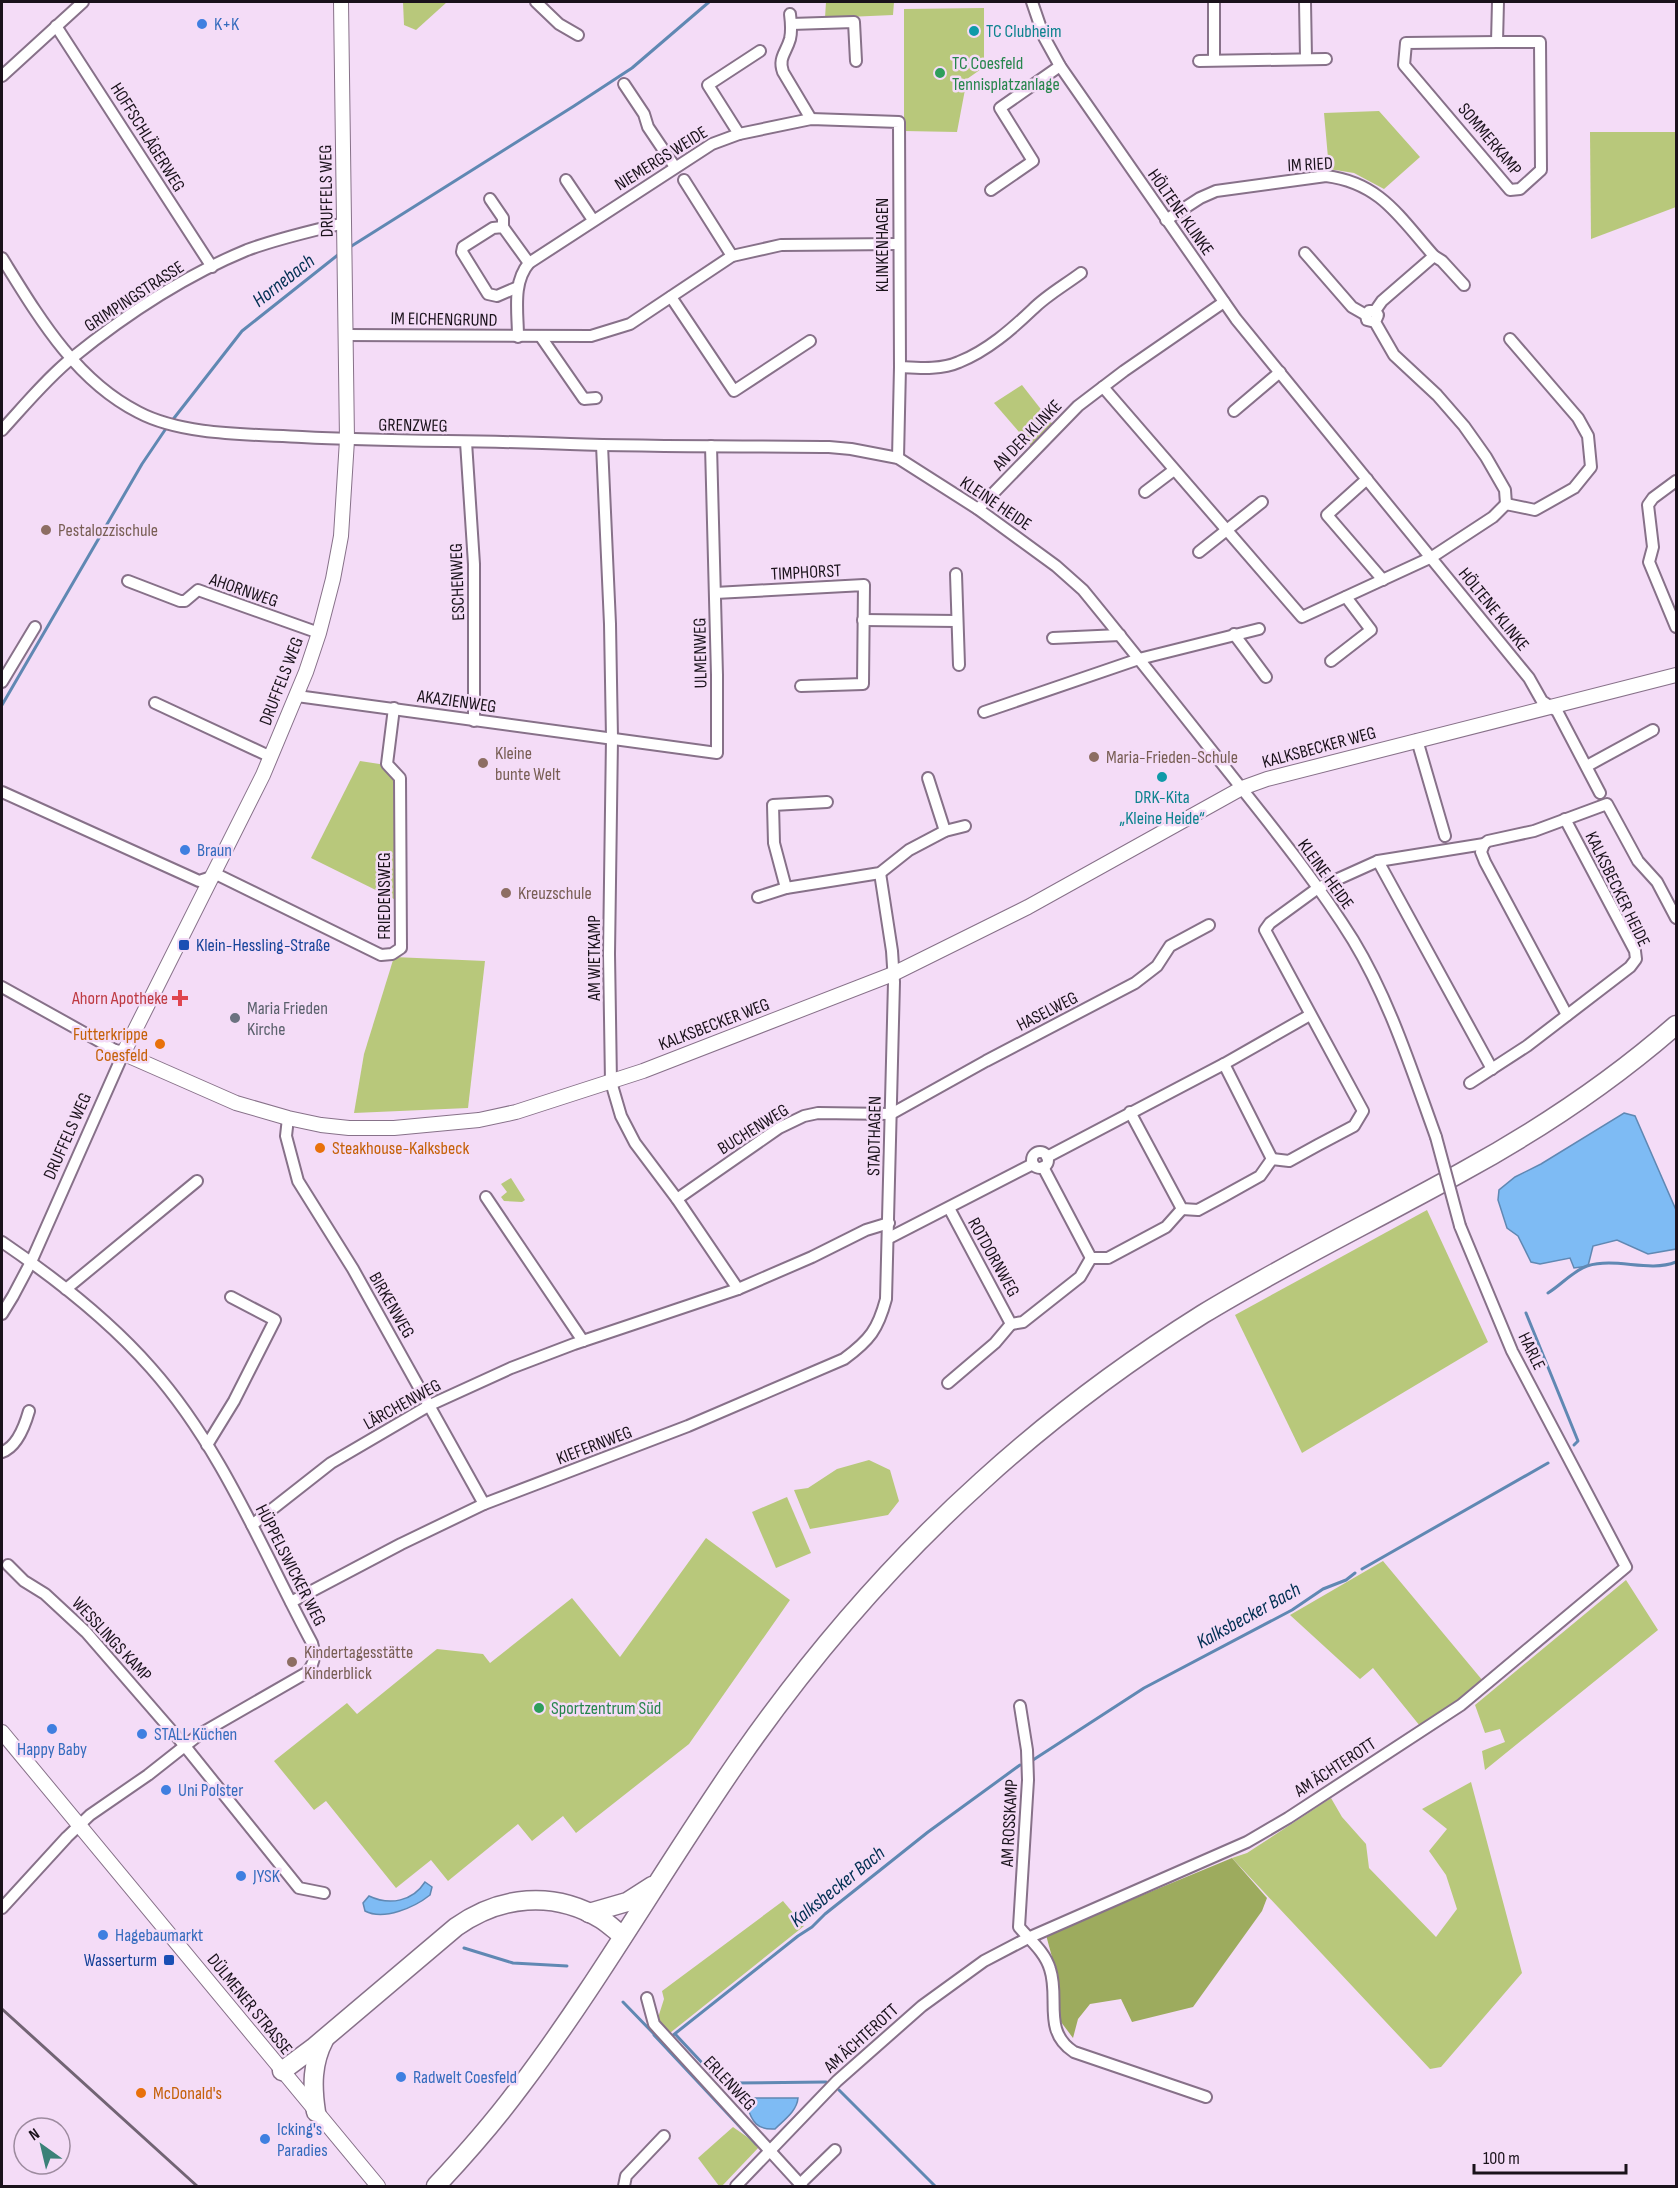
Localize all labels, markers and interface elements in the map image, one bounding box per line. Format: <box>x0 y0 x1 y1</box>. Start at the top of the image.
place label: K+K <box>214 14 240 35</box>
marker: K+K <box>195 17 209 31</box>
place label: TC Clubheim <box>986 21 1062 42</box>
marker: TC Clubheim <box>967 24 981 38</box>
place label: TC Coesfeld Tennisplatzanlage <box>952 53 1060 95</box>
marker: TC Coesfeld Tennisplatzanlage <box>933 66 947 80</box>
street label: HOFFSCHLÄGERWEG <box>106 79 189 196</box>
street label: SOMMERKAMP <box>1453 99 1526 180</box>
street label: NIEMERGS WEIDE <box>611 122 711 195</box>
street label: DRUFFELS WEG <box>315 144 338 238</box>
street label: IM RIED <box>1287 153 1333 176</box>
street label: HÖLTENE KLINKE <box>1143 165 1218 260</box>
street label: KLINKENHAGEN <box>872 198 893 292</box>
water label: Hornebach <box>248 249 319 313</box>
street label: GRIMPINGSTRASSE <box>81 256 188 336</box>
street label: IM EICHENGRUND <box>390 308 498 331</box>
street label: AN DER KLINKE <box>988 396 1066 476</box>
street label: GRENZWEG <box>378 414 448 437</box>
street label: KLEINE HEIDE <box>956 472 1035 535</box>
place label: Pestalozzischule <box>58 520 158 541</box>
marker: Pestalozzischule <box>39 523 53 537</box>
street label: ESCHENWEG <box>446 543 469 621</box>
street label: TIMPHORST <box>770 560 842 585</box>
street label: HÖLTENE KLINKE <box>1454 564 1533 655</box>
street label: AHORNWEG <box>206 569 281 612</box>
street label: ULMENWEG <box>689 617 712 689</box>
street label: DRUFFELS WEG <box>255 634 308 728</box>
street label: AKAZIENWEG <box>415 685 498 717</box>
street label: KALKSBECKER WEG <box>1260 722 1378 773</box>
place label: Kleine bunte Welt <box>495 743 561 785</box>
place label: Maria-Frieden-Schule <box>1106 747 1238 768</box>
marker: Maria-Frieden-Schule <box>1087 750 1101 764</box>
marker: Kleine bunte Welt <box>476 756 490 770</box>
marker: DRK-Kita „Kleine Heide“ <box>1155 770 1169 784</box>
place label: DRK-Kita „Kleine Heide“ <box>1119 787 1205 829</box>
street label: KALKSBECKER HEIDE <box>1581 828 1654 950</box>
street label: KLEINE HEIDE <box>1293 835 1358 914</box>
place label: Braun <box>197 840 232 861</box>
marker: Braun <box>178 843 192 857</box>
street label: FRIEDENSWEG <box>374 852 395 940</box>
place label: Kreuzschule <box>518 883 592 904</box>
marker: Kreuzschule <box>499 886 513 900</box>
street label: AM WIETKAMP <box>584 915 605 1002</box>
place label: Klein-Hessling-Straße <box>196 935 330 956</box>
marker: Klein-Hessling-Straße <box>177 938 191 952</box>
street label: HASELWEG <box>1013 987 1081 1036</box>
place label: Ahorn Apotheke <box>71 988 168 1009</box>
marker: Ahorn Apotheke <box>173 991 187 1005</box>
street label: KALKSBECKER WEG <box>656 994 772 1055</box>
place label: Maria Frieden Kirche <box>247 998 328 1040</box>
marker: Maria Frieden Kirche <box>228 1011 242 1025</box>
place label: Futterkrippe Coesfeld <box>73 1024 148 1066</box>
marker: Futterkrippe Coesfeld <box>153 1037 167 1051</box>
street label: DRUFFELS WEG <box>39 1090 96 1183</box>
street label: STADTHAGEN <box>863 1096 886 1176</box>
street label: BUCHENWEG <box>714 1100 792 1159</box>
place label: Steakhouse-Kalksbeck <box>332 1138 469 1159</box>
marker: Steakhouse-Kalksbeck <box>313 1141 327 1155</box>
street label: ROTDORNWEG <box>963 1214 1024 1300</box>
street label: BIRKENWEG <box>364 1269 419 1342</box>
street label: HARLE <box>1514 1329 1550 1373</box>
street label: LÄRCHENWEG <box>360 1375 445 1434</box>
street label: KIEFERNWEG <box>554 1422 635 1469</box>
street label: HÜPPELSWICKER WEG <box>251 1501 330 1630</box>
water label: Kalksbecker Bach <box>1192 1577 1305 1654</box>
street label: WESSLINGS KAMP <box>67 1593 156 1686</box>
place label: Kindertagesstätte Kinderblick <box>304 1642 413 1684</box>
marker: Kindertagesstätte Kinderblick <box>285 1655 299 1669</box>
place label: Sportzentrum Süd <box>551 1698 661 1719</box>
marker: Sportzentrum Süd <box>532 1701 546 1715</box>
marker: Happy Baby <box>45 1722 59 1736</box>
place label: STALL Küchen <box>154 1724 237 1745</box>
marker: STALL Küchen <box>135 1727 149 1741</box>
street label: AM ÄCHTEROTT <box>1290 1733 1380 1802</box>
place label: Happy Baby <box>17 1739 87 1760</box>
street label: AM ROSSKAMP <box>997 1778 1022 1868</box>
place label: Uni Polster <box>178 1780 243 1801</box>
marker: Uni Polster <box>159 1783 173 1797</box>
water label: Kalksbecker Bach <box>785 1841 890 1932</box>
place label: JYSK <box>252 1866 281 1887</box>
marker: JYSK <box>234 1869 248 1883</box>
place label: Hagebaumarkt <box>115 1925 204 1946</box>
marker: Hagebaumarkt <box>96 1928 110 1942</box>
place label: Wasserturm <box>84 1950 157 1971</box>
street label: DÜLMENER STRASSE <box>203 1950 297 2059</box>
marker: Wasserturm <box>162 1953 176 1967</box>
street label: AM ÄCHTEROTT <box>819 1999 903 2078</box>
street label: ERLENWEG <box>699 2052 760 2115</box>
place label: Radwelt Coesfeld <box>413 2067 517 2088</box>
marker: Radwelt Coesfeld <box>394 2070 408 2084</box>
place label: McDonald's <box>153 2083 222 2104</box>
marker: McDonald's <box>134 2086 148 2100</box>
north arrow <box>12 2116 72 2176</box>
place label: Icking's Paradies <box>277 2119 328 2161</box>
text: N <box>26 2125 43 2145</box>
marker: Icking's Paradies <box>258 2132 272 2146</box>
scale bar <box>1474 2137 1626 2175</box>
text: 100 m <box>1483 2148 1520 2169</box>

